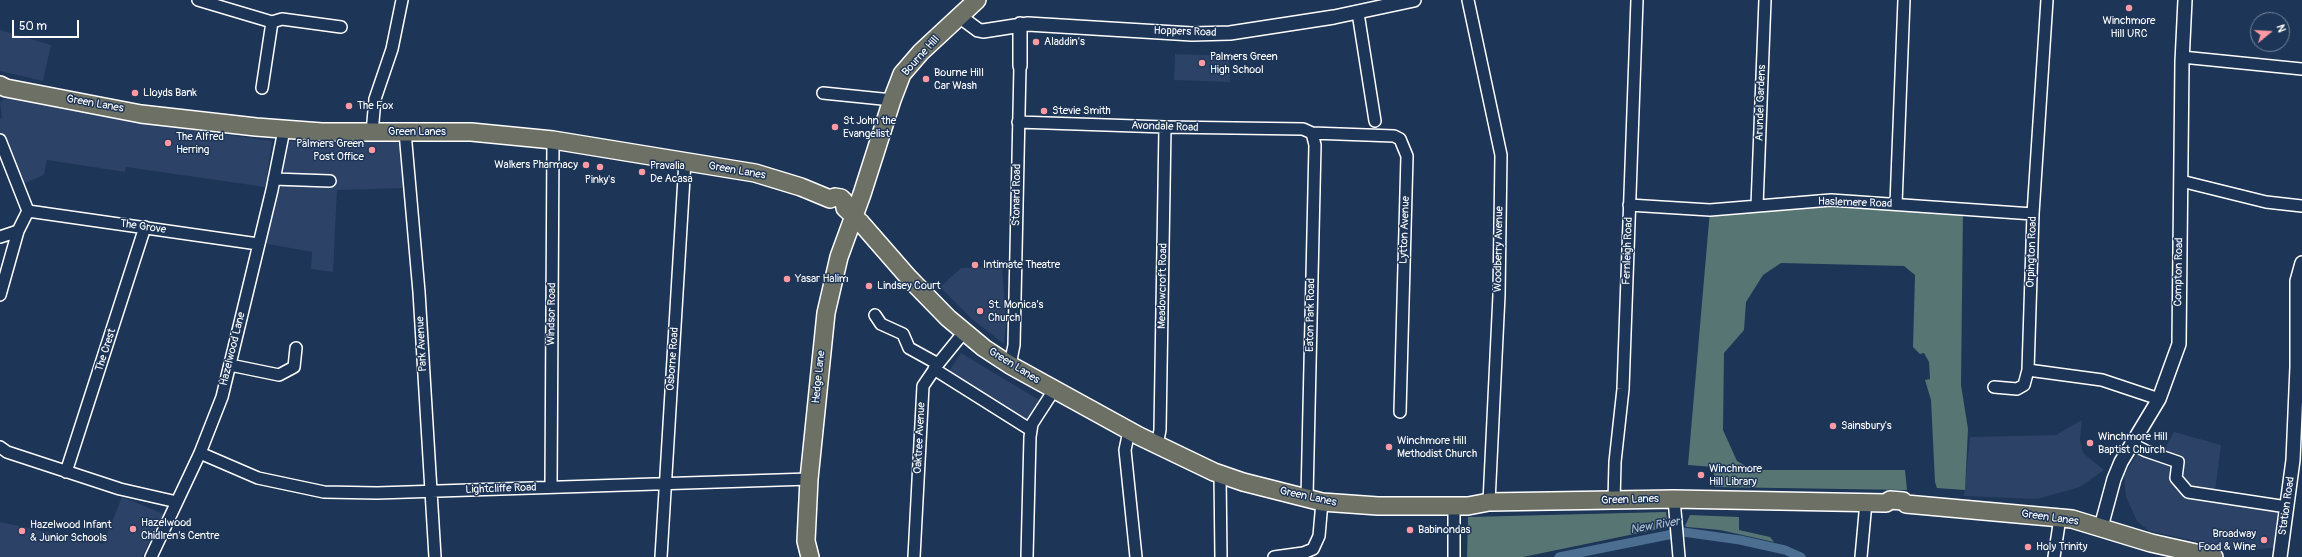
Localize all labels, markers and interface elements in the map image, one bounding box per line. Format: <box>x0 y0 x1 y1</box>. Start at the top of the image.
marker: Winchmore Hill URC <box>2124 3 2134 13</box>
scale bar <box>14 12 81 38</box>
north arrow <box>2250 12 2290 52</box>
place label: Winchmore Hill URC <box>2102 14 2156 40</box>
text: 50 m <box>19 19 47 34</box>
text: N <box>2274 23 2288 34</box>
street label: Hoppers Road <box>1153 24 1217 40</box>
street label: Bourne Hill <box>899 33 943 79</box>
place label: Aladdin's <box>1044 35 1085 49</box>
marker: Aladdin's <box>1031 37 1041 47</box>
place label: Palmers Green High School <box>1210 50 1278 76</box>
marker: Palmers Green High School <box>1197 58 1207 68</box>
street label: Arundel Gardens <box>1753 65 1769 141</box>
place label: Bourne Hill Car Wash <box>934 66 984 92</box>
marker: Bourne Hill Car Wash <box>921 74 931 84</box>
place label: Lloyds Bank <box>143 86 197 100</box>
marker: Lloyds Bank <box>130 88 140 98</box>
street label: Green Lanes <box>65 92 125 116</box>
place label: The Fox <box>357 99 393 113</box>
marker: The Fox <box>344 101 354 111</box>
place label: Stevie Smith <box>1052 104 1111 118</box>
marker: Stevie Smith <box>1039 106 1049 116</box>
place label: St John the Evangelist <box>843 114 896 140</box>
street label: Avondale Road <box>1131 119 1199 135</box>
marker: St John the Evangelist <box>830 122 840 132</box>
street label: Green Lanes <box>388 125 446 139</box>
place label: The Alfred Herring <box>176 130 224 156</box>
place label: Palmers Green Post Office <box>296 137 364 163</box>
marker: The Alfred Herring <box>163 138 173 148</box>
marker: Palmers Green Post Office <box>367 145 377 155</box>
place label: Walkers Pharmacy <box>494 158 578 172</box>
place label: Pravalia De Acasa <box>650 159 693 185</box>
street label: Green Lanes <box>707 159 767 183</box>
marker: Walkers Pharmacy <box>581 160 591 170</box>
marker: Pinky's <box>595 162 605 172</box>
street label: Stonard Road <box>1010 164 1024 226</box>
marker: Pravalia De Acasa <box>637 167 647 177</box>
place label: Pinky's <box>585 173 615 187</box>
street label: Haslemere Road <box>1818 195 1892 211</box>
street label: Lytton Avenue <box>1397 196 1413 264</box>
street label: Woodberry Avenue <box>1492 206 1506 292</box>
street label: Orpington Road <box>2024 216 2040 288</box>
street label: The Grove <box>119 217 167 237</box>
street label: Fernleigh Road <box>1620 217 1636 285</box>
street label: Compton Road <box>2172 237 2186 307</box>
street label: Meadowcroft Road <box>1156 243 1170 329</box>
place label: Intimate Theatre <box>983 258 1060 272</box>
marker: Intimate Theatre <box>970 260 980 270</box>
place label: Yasar Halim <box>795 272 849 286</box>
marker: Yasar Halim <box>782 274 792 284</box>
street label: Eaton Park Road <box>1304 278 1318 352</box>
place label: Lindsey Court <box>877 279 941 293</box>
marker: Lindsey Court <box>864 281 874 291</box>
street label: Windsor Road <box>545 283 559 345</box>
place label: St. Monica’s Church <box>988 298 1043 324</box>
marker: St. Monica’s Church <box>975 306 985 316</box>
street label: Hazelwood Lane <box>217 311 249 387</box>
street label: Park Avenue <box>414 316 430 372</box>
street label: The Crest <box>93 327 119 373</box>
street label: Osborne Road <box>664 327 682 391</box>
street label: Green Lanes <box>986 345 1042 387</box>
street label: Hedge Lane <box>810 350 828 404</box>
street label: Oaktree Avenue <box>912 402 928 474</box>
place label: Sainsbury's <box>1841 419 1892 433</box>
marker: Sainsbury's <box>1828 421 1838 431</box>
place label: Winchmore Hill Baptist Church <box>2098 430 2168 456</box>
place label: Winchmore Hill Methodist Church <box>1397 434 1477 460</box>
marker: Winchmore Hill Baptist Church <box>2085 438 2095 448</box>
marker: Winchmore Hill Methodist Church <box>1384 442 1394 452</box>
place label: Winchmore Hill Library <box>1709 462 1762 488</box>
marker: Winchmore Hill Library <box>1696 470 1706 480</box>
street label: Station Road <box>2276 476 2298 536</box>
street label: Lightcliffe Road <box>465 481 537 497</box>
street label: Green Lanes <box>1278 485 1338 509</box>
street label: Green Lanes <box>1601 492 1659 508</box>
street label: Green Lanes <box>2020 507 2080 529</box>
water label: New River <box>1629 515 1681 537</box>
place label: Hazelwood Chidlren's Centre <box>141 516 219 542</box>
place label: Hazelwood Infant & Junior Schools <box>30 518 112 544</box>
place label: Babinondas <box>1418 523 1470 537</box>
marker: Hazelwood Chidlren's Centre <box>128 524 138 534</box>
marker: Babinondas <box>1405 525 1415 535</box>
marker: Hazelwood Infant & Junior Schools <box>17 526 27 536</box>
place label: Broadway Food & Wine <box>2198 527 2256 553</box>
marker: Broadway Food & Wine <box>2259 535 2269 545</box>
place label: Holy Trinity <box>2036 540 2087 554</box>
marker: Holy Trinity <box>2023 542 2033 552</box>

